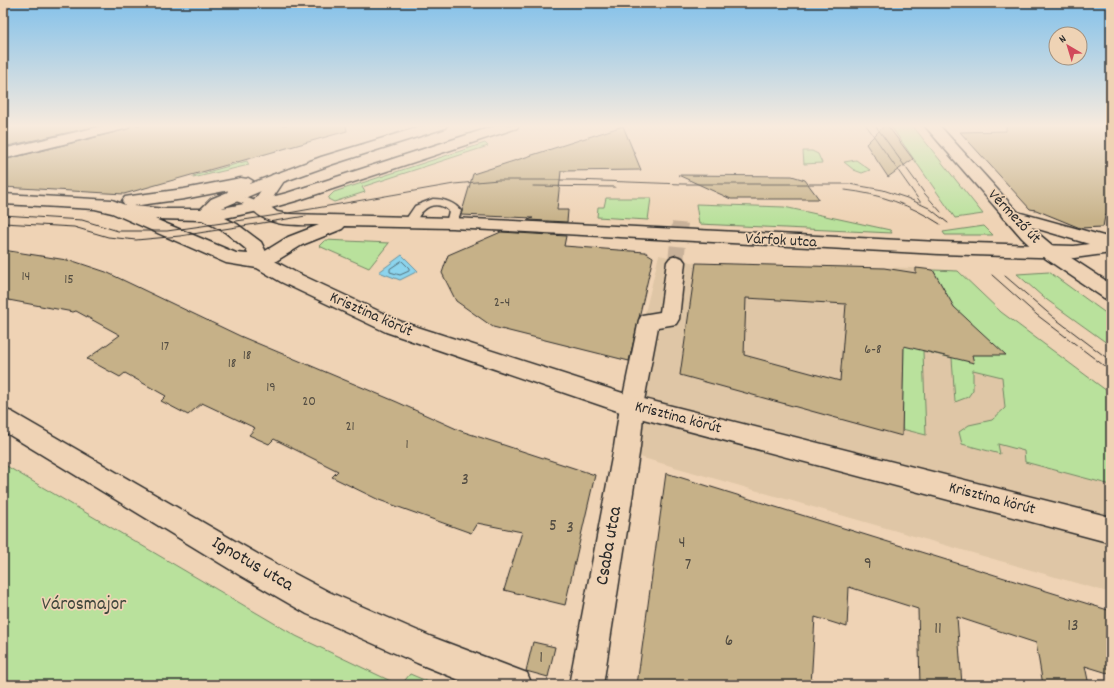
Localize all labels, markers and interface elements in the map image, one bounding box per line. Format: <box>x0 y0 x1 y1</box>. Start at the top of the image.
north arrow <box>1048 26 1088 66</box>
text: N <box>1056 31 1071 48</box>
street label: Vérmező út <box>982 184 1046 250</box>
street label: Várfok utca <box>745 228 818 254</box>
house number: 14 <box>22 267 30 287</box>
house number: 15 <box>64 270 74 290</box>
street label: Krisztina körút <box>326 286 416 344</box>
house number: 2-4 <box>494 293 510 313</box>
house number: 17 <box>161 337 169 357</box>
house number: 6-8 <box>864 340 882 360</box>
house number: 18 <box>243 346 252 366</box>
house number: 18 <box>228 354 237 374</box>
house number: 19 <box>266 378 276 398</box>
house number: 20 <box>302 392 316 412</box>
street label: Krisztina körút <box>632 395 724 441</box>
house number: 21 <box>345 417 355 437</box>
house number: 1 <box>405 435 409 455</box>
house number: 3 <box>461 469 469 493</box>
street label: Krisztina körút <box>946 476 1038 522</box>
street label: Csaba utca <box>590 503 630 588</box>
house number: 5 <box>549 515 557 539</box>
house number: 3 <box>566 517 574 541</box>
street label: Ignotus utca <box>206 531 299 600</box>
house number: 4 <box>678 532 686 556</box>
house number: 9 <box>864 553 872 577</box>
house number: 7 <box>685 554 691 578</box>
park label: Városmajor <box>42 592 126 619</box>
house number: 13 <box>1067 615 1079 639</box>
house number: 11 <box>934 618 942 642</box>
house number: 6 <box>725 630 733 654</box>
house number: 1 <box>539 647 543 671</box>

